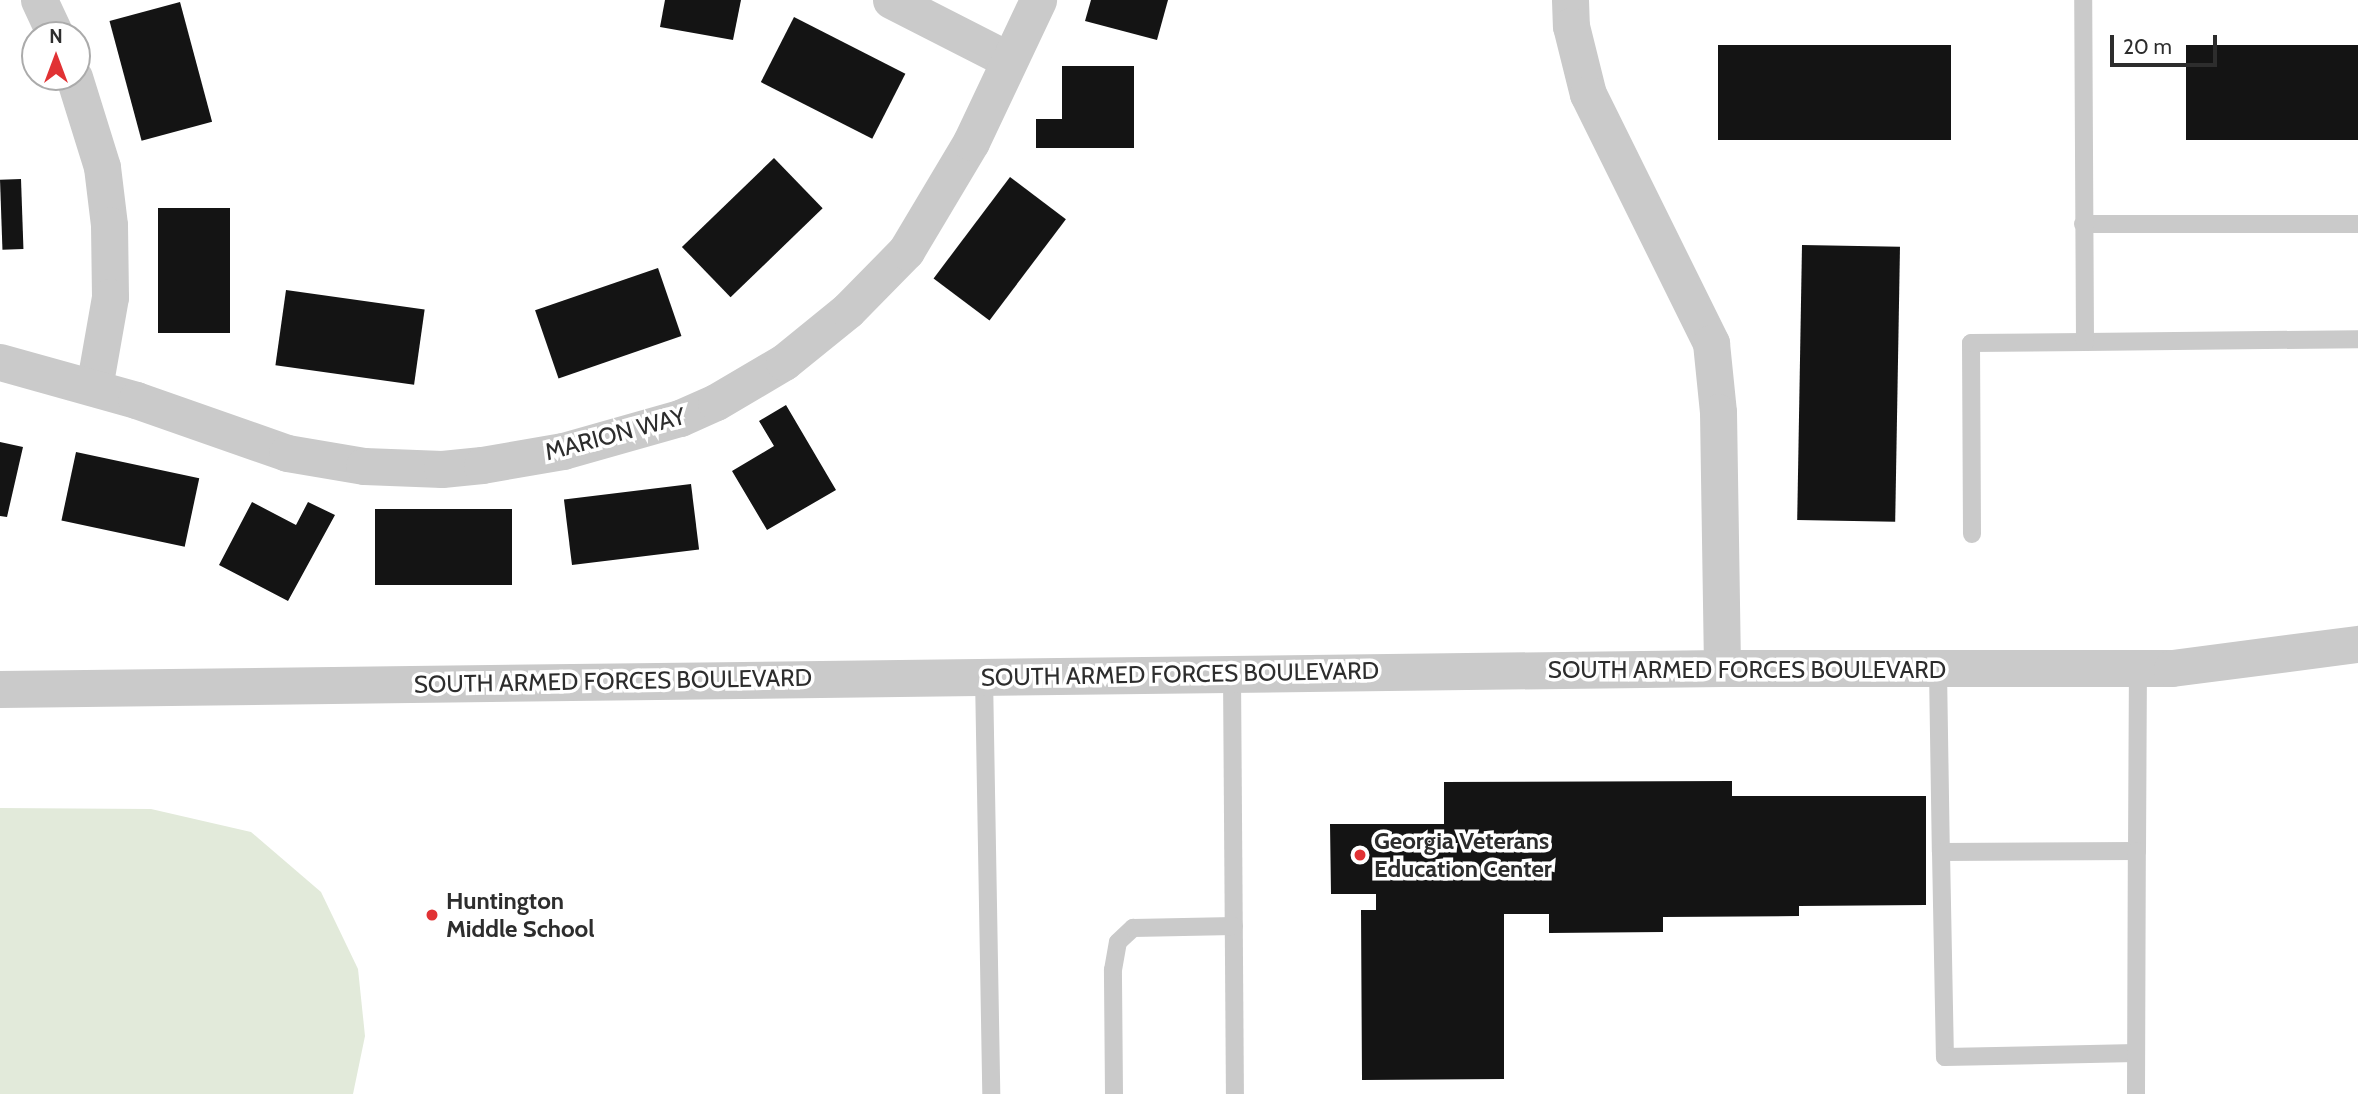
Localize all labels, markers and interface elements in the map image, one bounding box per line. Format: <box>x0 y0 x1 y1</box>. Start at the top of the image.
north arrow <box>21 21 91 91</box>
scale bar <box>2113 21 2220 65</box>
text: N <box>49 25 63 48</box>
text: 20 m <box>2123 34 2172 59</box>
street label: MARION WAY <box>542 401 688 467</box>
street label: SOUTH ARMED FORCES BOULEVARD <box>981 656 1379 692</box>
street label: SOUTH ARMED FORCES BOULEVARD <box>1548 656 1946 684</box>
street label: SOUTH ARMED FORCES BOULEVARD <box>414 663 812 699</box>
place label: Georgia Veterans Education Center <box>1374 827 1552 883</box>
marker: Georgia Veterans Education Center <box>1352 847 1368 863</box>
place label: Huntington Middle School <box>446 887 595 943</box>
marker: Huntington Middle School <box>424 907 440 923</box>

